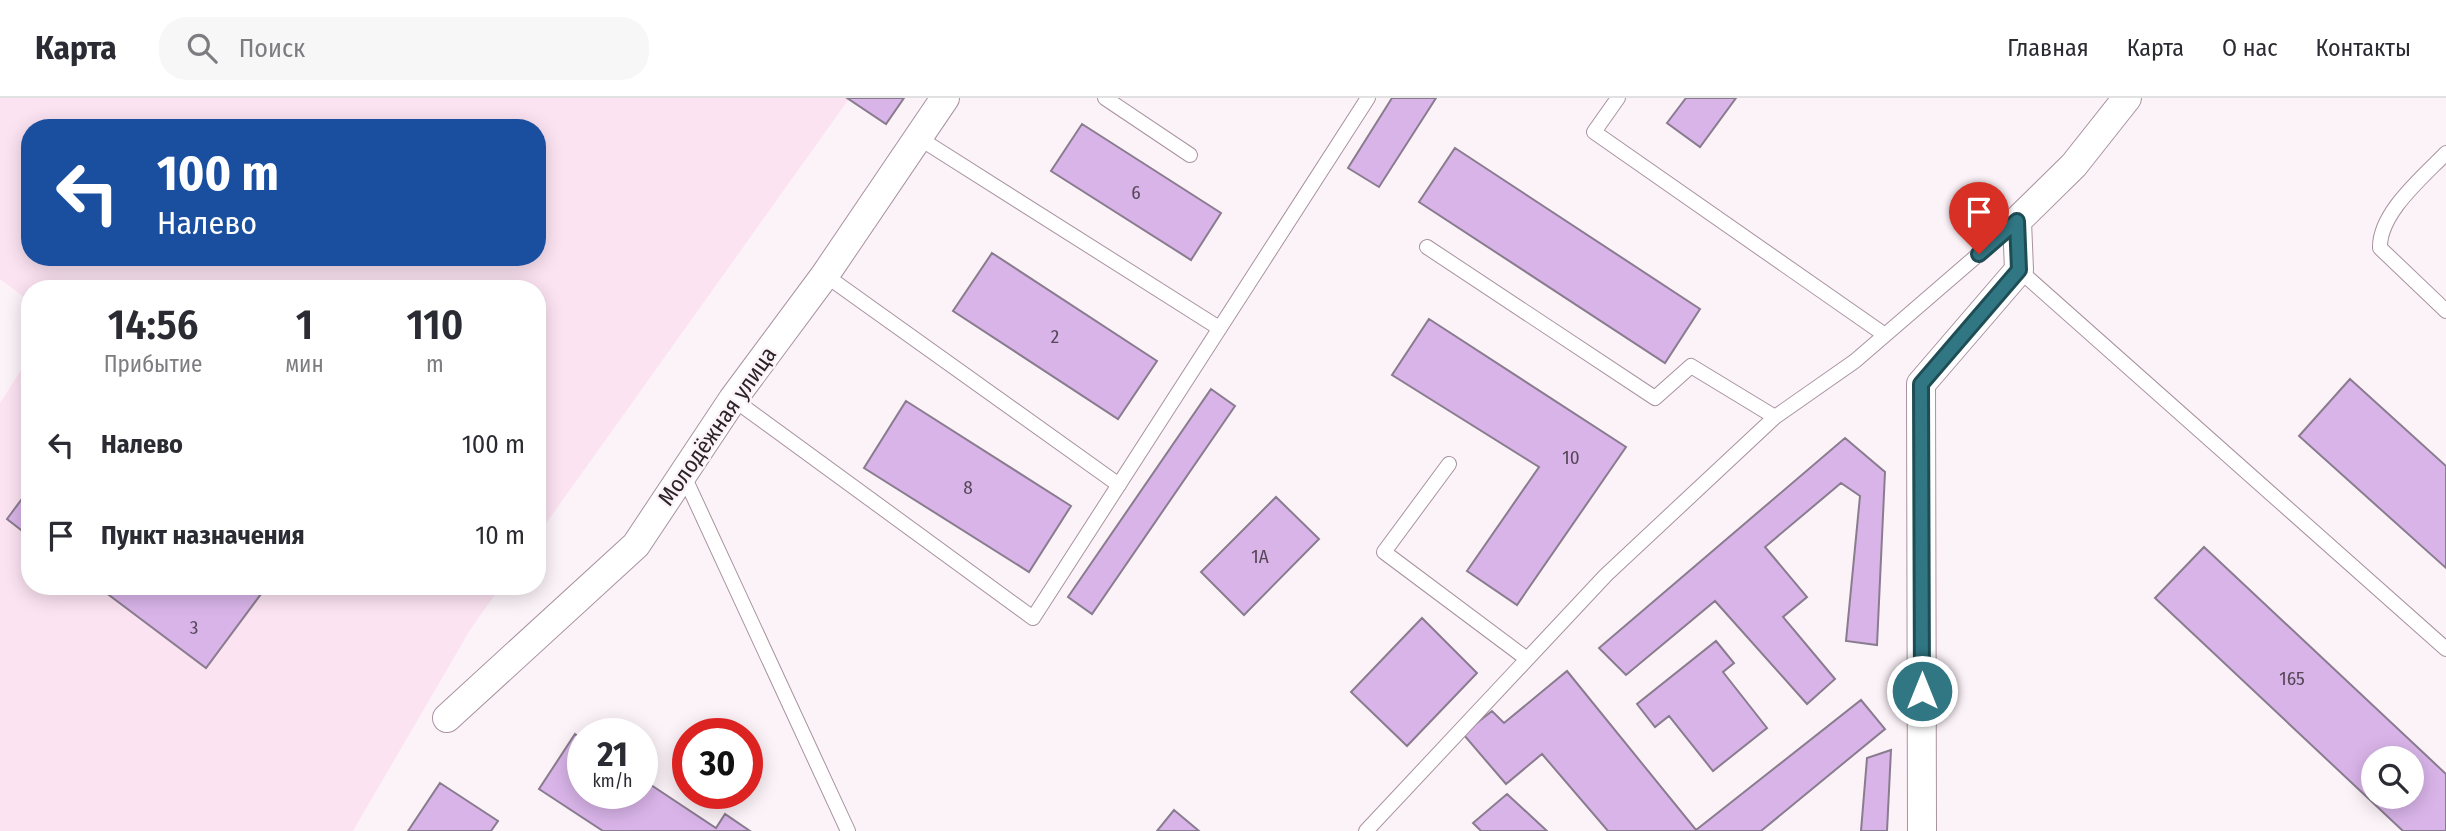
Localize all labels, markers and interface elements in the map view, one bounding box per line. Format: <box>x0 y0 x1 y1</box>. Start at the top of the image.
search box <box>159 17 649 80</box>
text: Карта <box>35 28 117 68</box>
icon: search <box>183 29 221 67</box>
text: Поиск <box>239 33 305 64</box>
text: Главная <box>2007 34 2089 62</box>
text: Карта <box>2127 34 2184 62</box>
text: О нас <box>2222 34 2277 62</box>
text: Контакты <box>2315 34 2411 62</box>
text: 100 m <box>157 144 279 203</box>
icon: left <box>42 147 133 238</box>
house number: 6 <box>1131 181 1141 204</box>
pin <box>1949 182 2009 254</box>
icon: arrive <box>1960 193 1998 231</box>
text: Налево <box>157 204 257 242</box>
text: 14:56 <box>108 300 198 350</box>
text: 1 <box>296 300 313 350</box>
text: 110 <box>406 300 463 350</box>
house number: 2 <box>1051 325 1059 348</box>
street label: Молодёжная улица <box>652 341 782 511</box>
text: Прибытие <box>104 350 202 378</box>
text: мин <box>285 350 324 378</box>
text: m <box>426 350 444 378</box>
icon: left <box>42 426 80 464</box>
text: Налево <box>101 429 183 460</box>
text: 100 m <box>462 429 525 460</box>
house number: 10 <box>1562 446 1580 469</box>
house number: 8 <box>963 476 973 499</box>
icon: arrive <box>42 517 80 555</box>
text: Пункт назначения <box>101 520 305 551</box>
text: 10 m <box>475 520 525 551</box>
house number: 1А <box>1251 545 1269 568</box>
house number: 3 <box>190 616 198 639</box>
position arrow <box>1885 654 1959 728</box>
house number: 165 <box>2279 667 2305 690</box>
speed limit sign: 30 <box>672 718 763 809</box>
text: 21 <box>597 733 628 775</box>
map controls <box>2361 746 2424 809</box>
button: search <box>2361 746 2424 809</box>
text: km/h <box>592 770 633 792</box>

